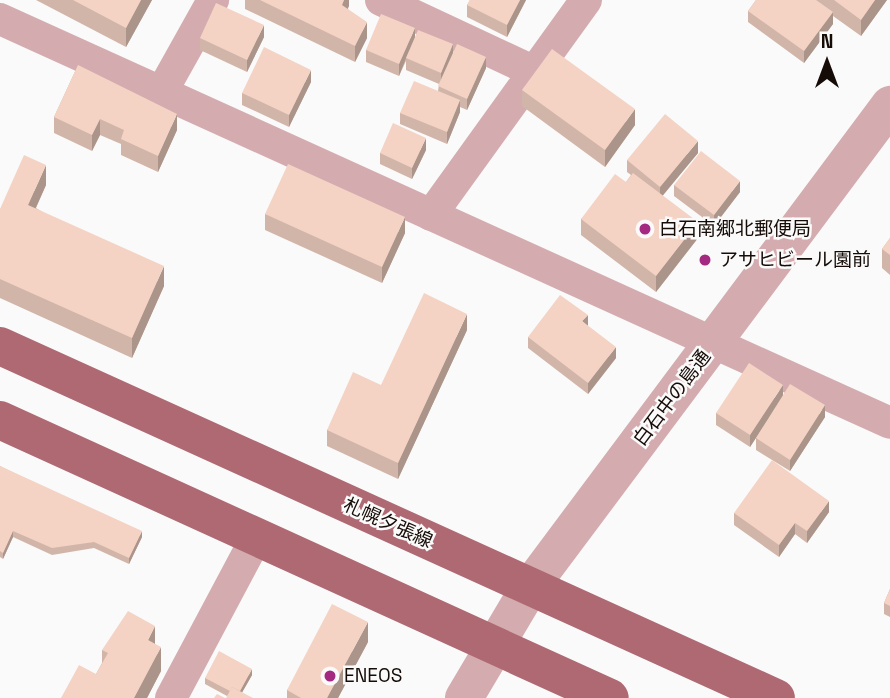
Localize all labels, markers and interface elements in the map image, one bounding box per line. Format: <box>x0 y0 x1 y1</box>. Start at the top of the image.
north arrow <box>792 28 862 98</box>
text: N <box>821 29 833 54</box>
place label: 白石南郷北郵便局 <box>659 218 811 240</box>
marker: 白石南郷北郵便局 <box>637 221 653 237</box>
place label: アサヒビール園前 <box>719 249 871 271</box>
marker: アサヒビール園前 <box>697 252 713 268</box>
street label: 白石中の島通 <box>629 346 715 450</box>
street label: 札幌夕張線 <box>340 493 436 553</box>
place label: ENEOS <box>344 665 402 687</box>
marker: ENEOS <box>322 668 338 684</box>

